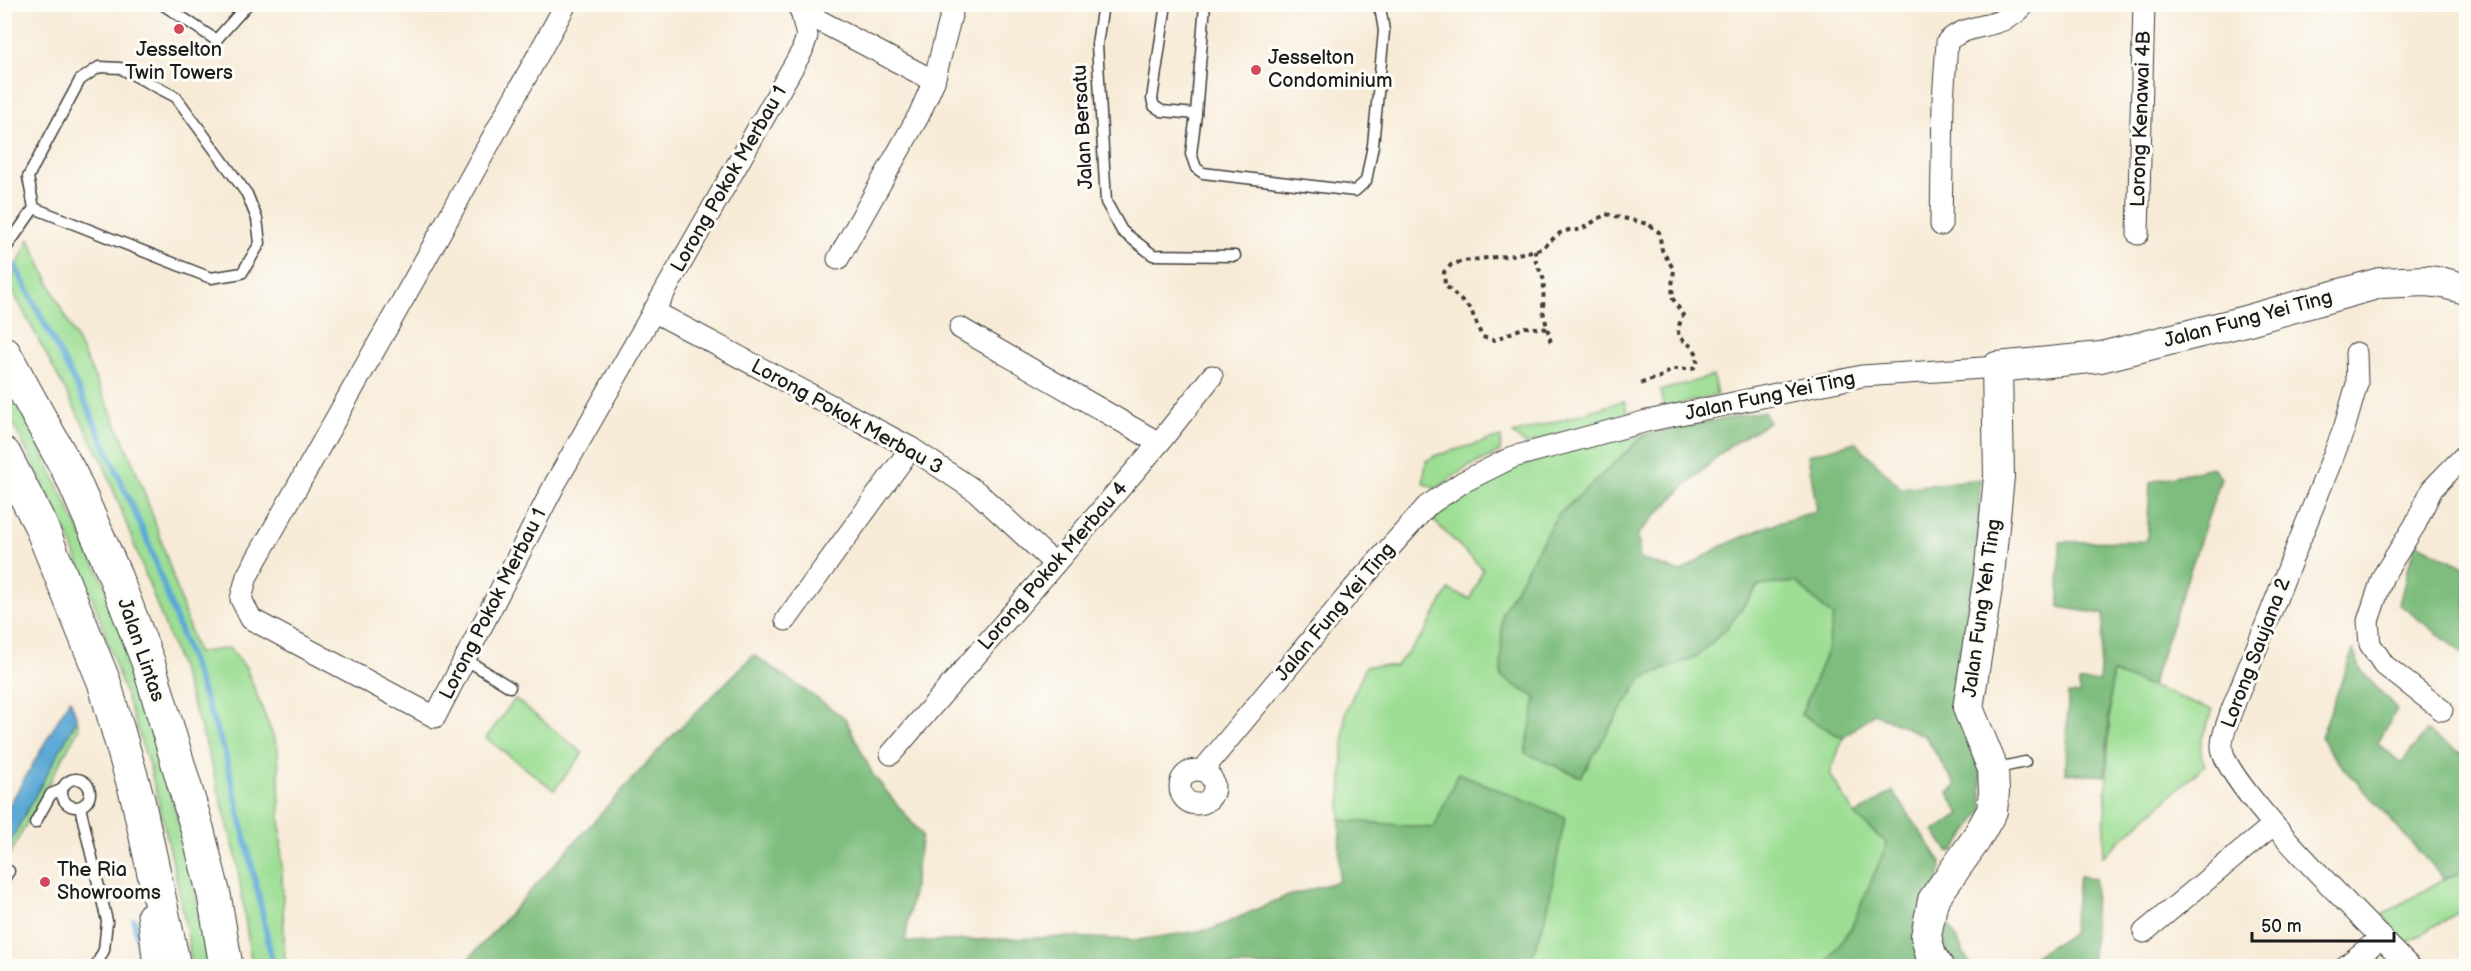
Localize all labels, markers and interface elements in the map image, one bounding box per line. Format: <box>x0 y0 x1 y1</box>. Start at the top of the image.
marker: Jesselton Twin Towers <box>172 22 186 36</box>
street label: Lorong Kenawai 4B <box>2126 30 2156 208</box>
place label: Jesselton Twin Towers <box>125 38 233 85</box>
place label: Jesselton Condominium <box>1268 46 1393 93</box>
marker: Jesselton Condominium <box>1249 63 1263 77</box>
street label: Jalan Bersatu <box>1068 64 1098 190</box>
street label: Lorong Pokok Merbau 1 <box>666 82 792 276</box>
street label: Jalan Fung Yei Ting <box>2161 285 2335 353</box>
street label: Lorong Pokok Merbau 3 <box>747 354 947 480</box>
street label: Jalan Fung Yei Ting <box>1683 366 1857 426</box>
street label: Lorong Pokok Merbau 4 <box>973 477 1133 655</box>
street label: Lorong Pokok Merbau 1 <box>434 505 552 703</box>
street label: Jalan Fung Yeh Ting <box>1958 517 2006 699</box>
street label: Jalan Fung Yei Ting <box>1270 538 1400 686</box>
street label: Lorong Saujana 2 <box>2216 574 2296 731</box>
street label: Jalan Lintas <box>112 595 170 705</box>
place label: The Ria Showrooms <box>57 858 161 905</box>
marker: The Ria Showrooms <box>38 875 52 889</box>
scale bar <box>2252 905 2394 943</box>
text: 50 m <box>2261 916 2302 937</box>

